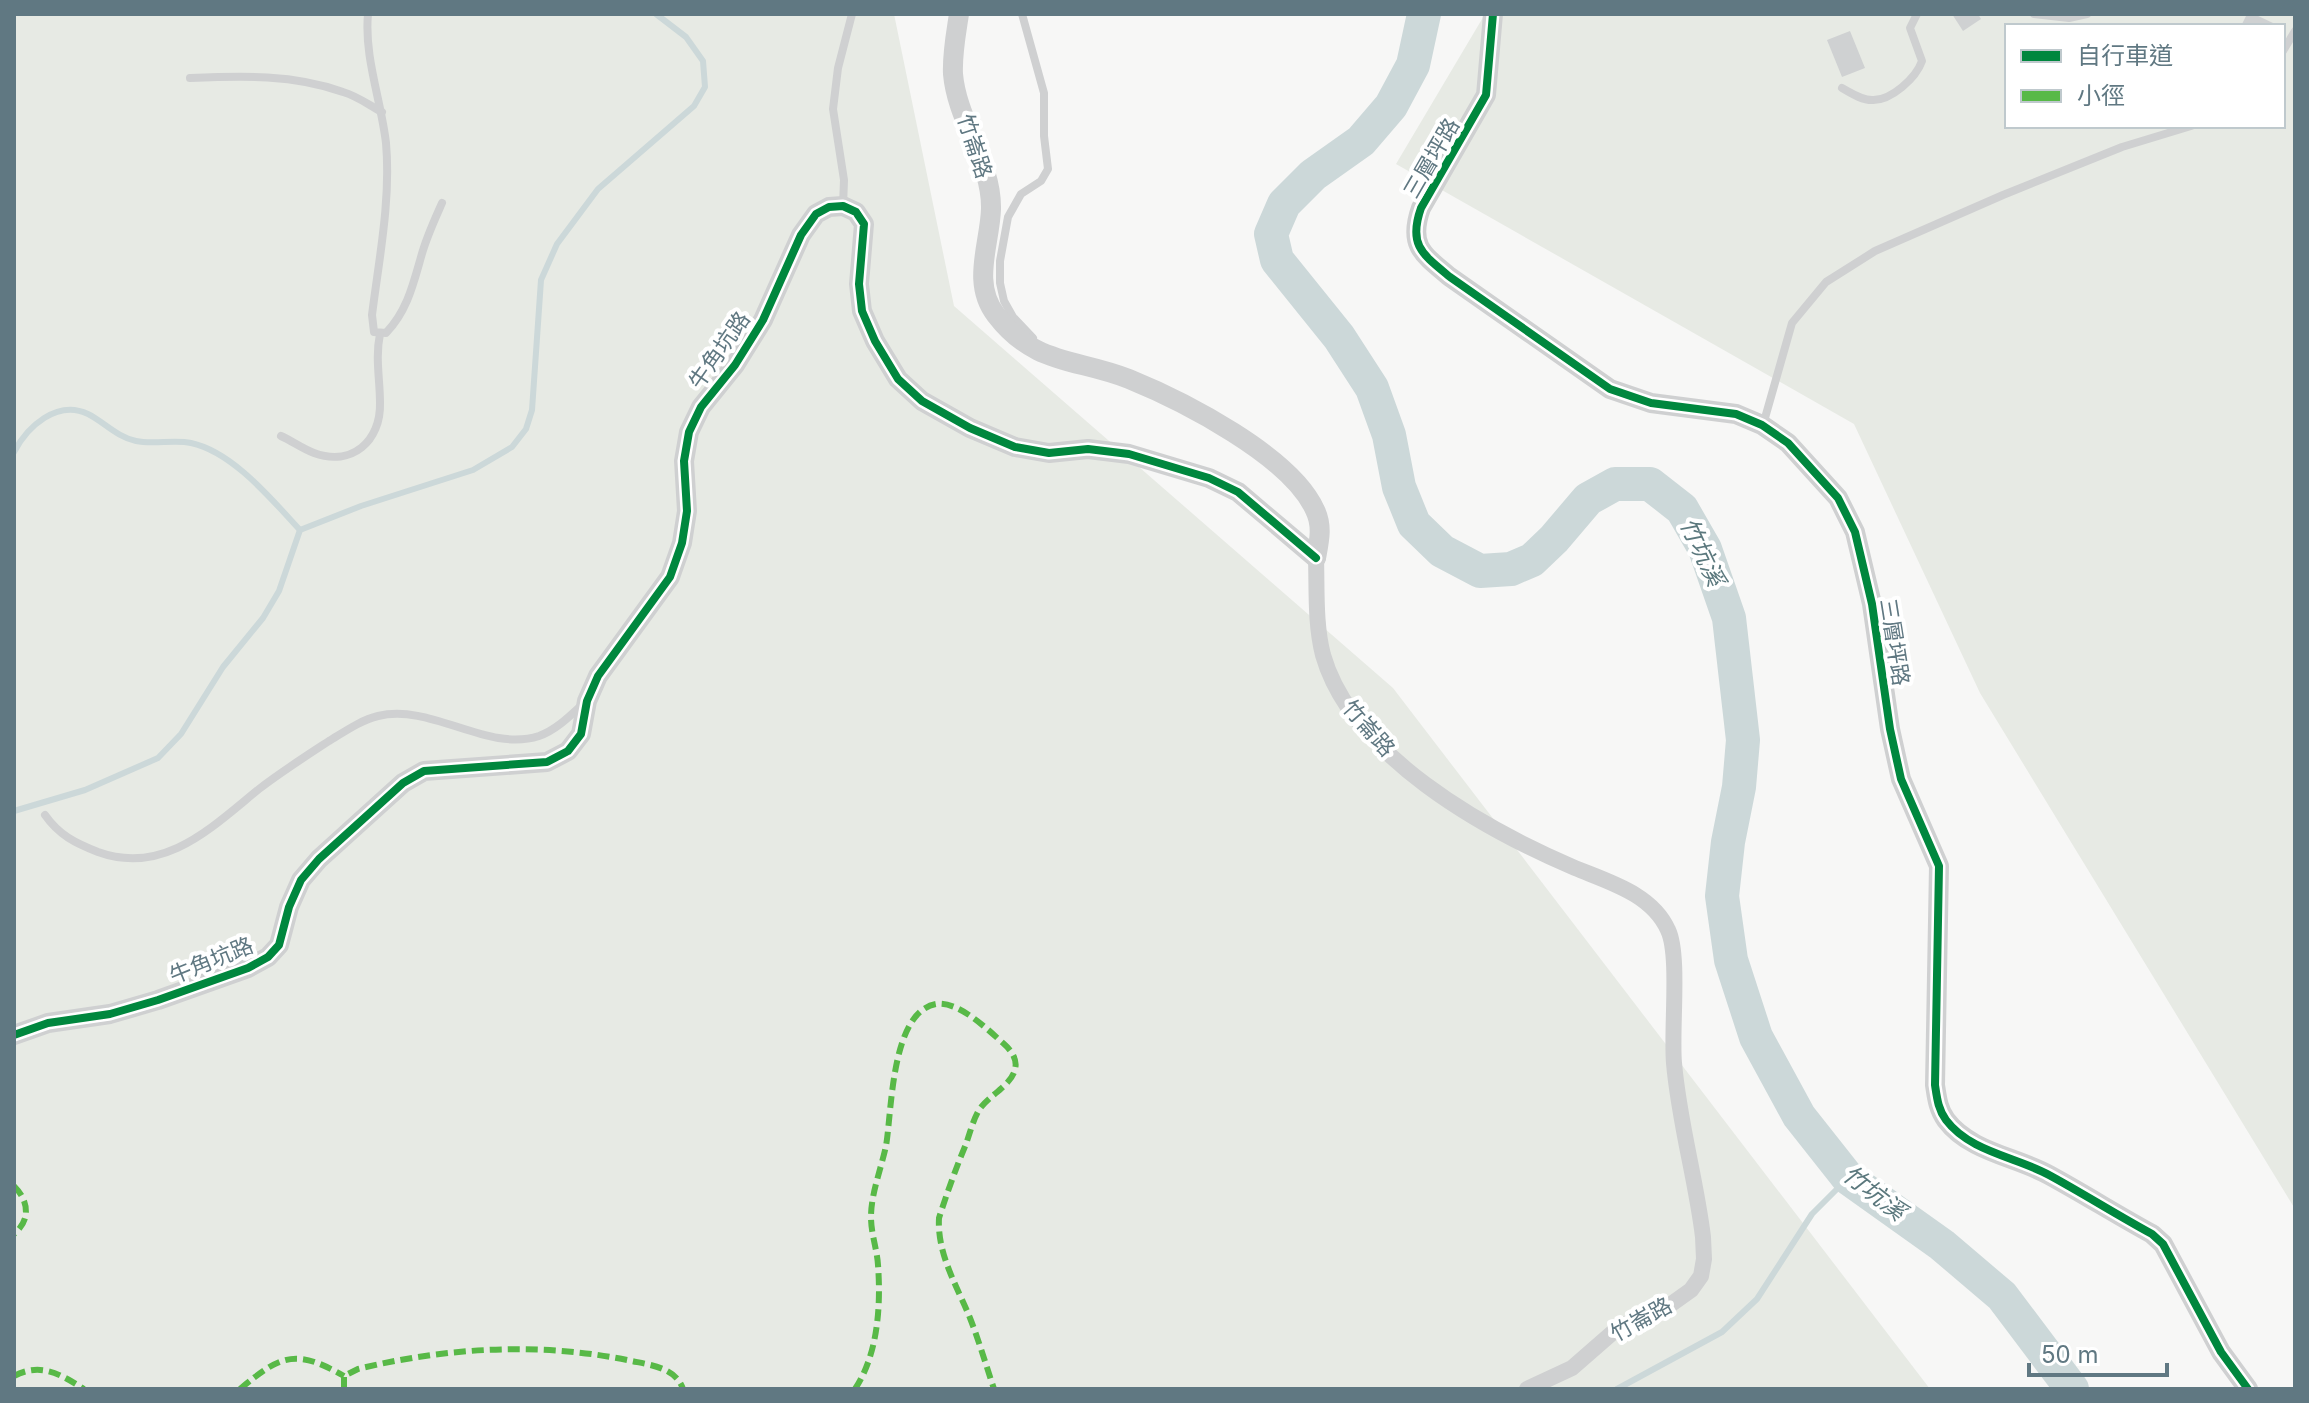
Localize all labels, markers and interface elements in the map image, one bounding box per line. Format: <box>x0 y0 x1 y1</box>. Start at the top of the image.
legend <box>2005 24 2285 128</box>
text: 自行車道 <box>2077 41 2173 70</box>
text: 小徑 <box>2077 81 2125 110</box>
street label: 竹崙路 <box>952 111 998 181</box>
street label: 三層坪路 <box>1398 113 1464 203</box>
street label: 牛角坑路 <box>683 306 755 394</box>
water label: 竹坑溪 <box>1674 513 1732 593</box>
street label: 三層坪路 <box>1875 597 1915 687</box>
street label: 竹崙路 <box>1338 695 1400 761</box>
street label: 牛角坑路 <box>165 931 257 989</box>
water label: 竹坑溪 <box>1837 1159 1914 1228</box>
street label: 竹崙路 <box>1606 1292 1676 1346</box>
scale bar <box>2029 1327 2167 1377</box>
text: 50 m <box>2041 1340 2099 1369</box>

